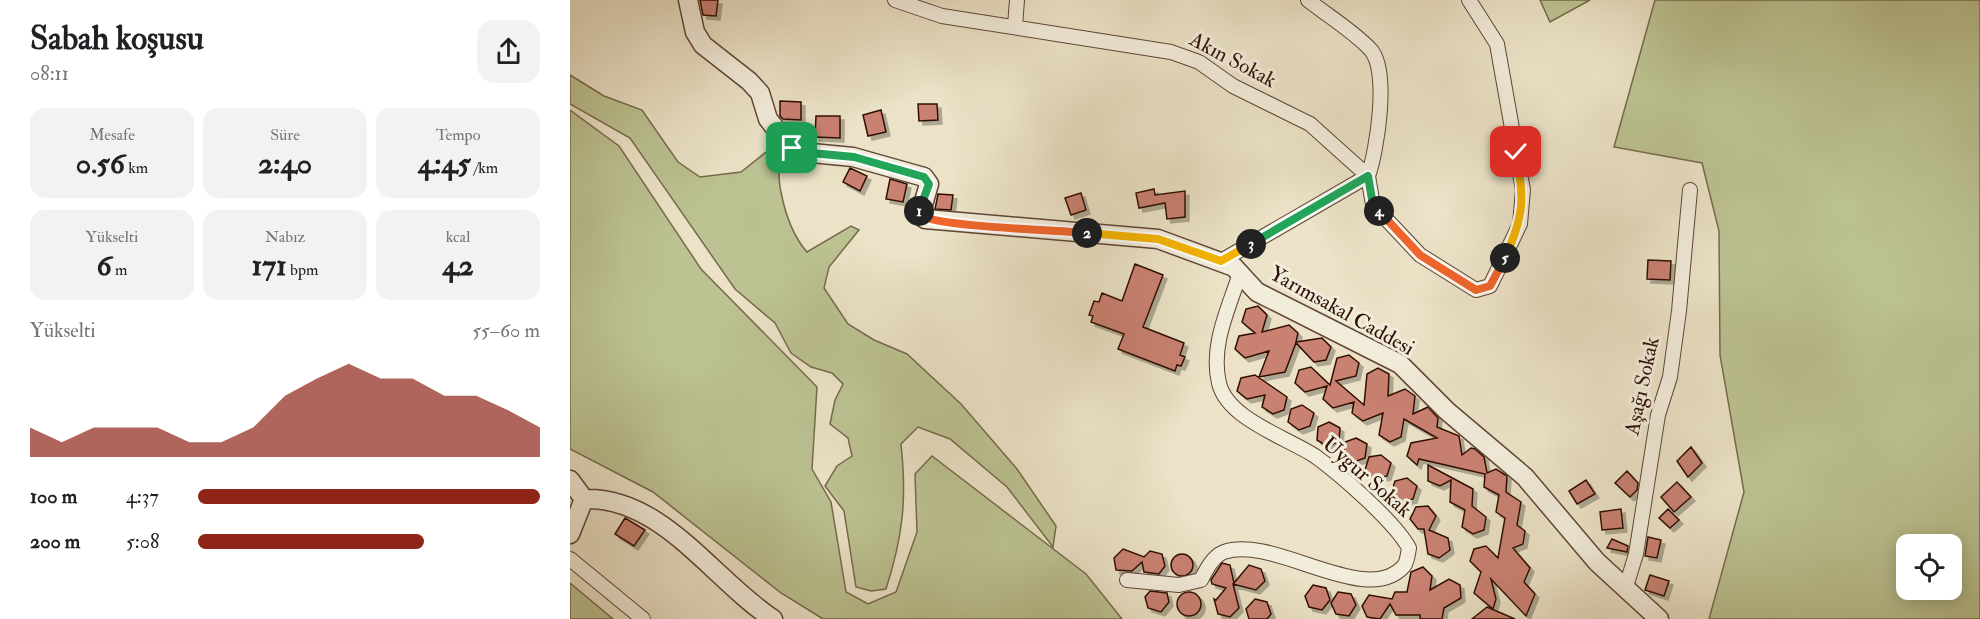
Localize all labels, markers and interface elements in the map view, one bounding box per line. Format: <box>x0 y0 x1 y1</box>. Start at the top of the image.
text: Sabah koşusu <box>30 18 204 59</box>
button: share <box>477 20 540 83</box>
street label: Akın Sokak <box>1184 25 1281 94</box>
text: 08:11 <box>30 61 69 86</box>
pin <box>766 122 817 173</box>
text: Mesafe <box>89 125 135 145</box>
text: Süre <box>270 125 300 145</box>
text: Tempo <box>436 125 480 145</box>
pin <box>1490 126 1541 177</box>
icon: arrive <box>775 131 808 164</box>
icon: check <box>1499 135 1532 168</box>
text: 0.56 <box>76 145 125 182</box>
text: 2:40 <box>258 145 312 182</box>
text: 4:45 <box>418 145 471 182</box>
text: km <box>125 158 148 178</box>
text: /km <box>471 158 498 178</box>
pin: 1 <box>904 196 934 226</box>
pin: 4 <box>1364 196 1394 226</box>
text: 1 <box>916 201 922 221</box>
text: 4 <box>1375 201 1383 221</box>
pin: 2 <box>1072 218 1102 248</box>
text: 2 <box>1083 223 1091 243</box>
text: Yükselti <box>86 227 138 247</box>
text: Nabız <box>265 227 305 247</box>
text: kcal <box>446 227 470 247</box>
pin: 3 <box>1236 229 1266 259</box>
text: 3 <box>1248 234 1254 254</box>
pin: 5 <box>1490 243 1520 273</box>
text: 6 <box>97 247 112 284</box>
text: 171 <box>252 247 287 284</box>
text: 42 <box>442 247 474 284</box>
text: 5 <box>1501 248 1509 268</box>
text: m <box>112 260 127 280</box>
text: bpm <box>287 260 318 280</box>
street label: Yarımsakal Caddesi <box>1265 260 1419 362</box>
text: Yükselti <box>30 318 96 343</box>
text: 55–60 m <box>472 318 540 343</box>
street label: Aşağı Sokak <box>1618 334 1666 439</box>
street label: Uygur Sokak <box>1317 431 1417 523</box>
text: 100 m <box>30 484 77 509</box>
text: 4:37 <box>126 484 159 509</box>
text: 200 m <box>30 529 80 554</box>
text: 5:08 <box>126 529 159 554</box>
map controls <box>1896 534 1962 600</box>
button: locate <box>1896 534 1962 600</box>

